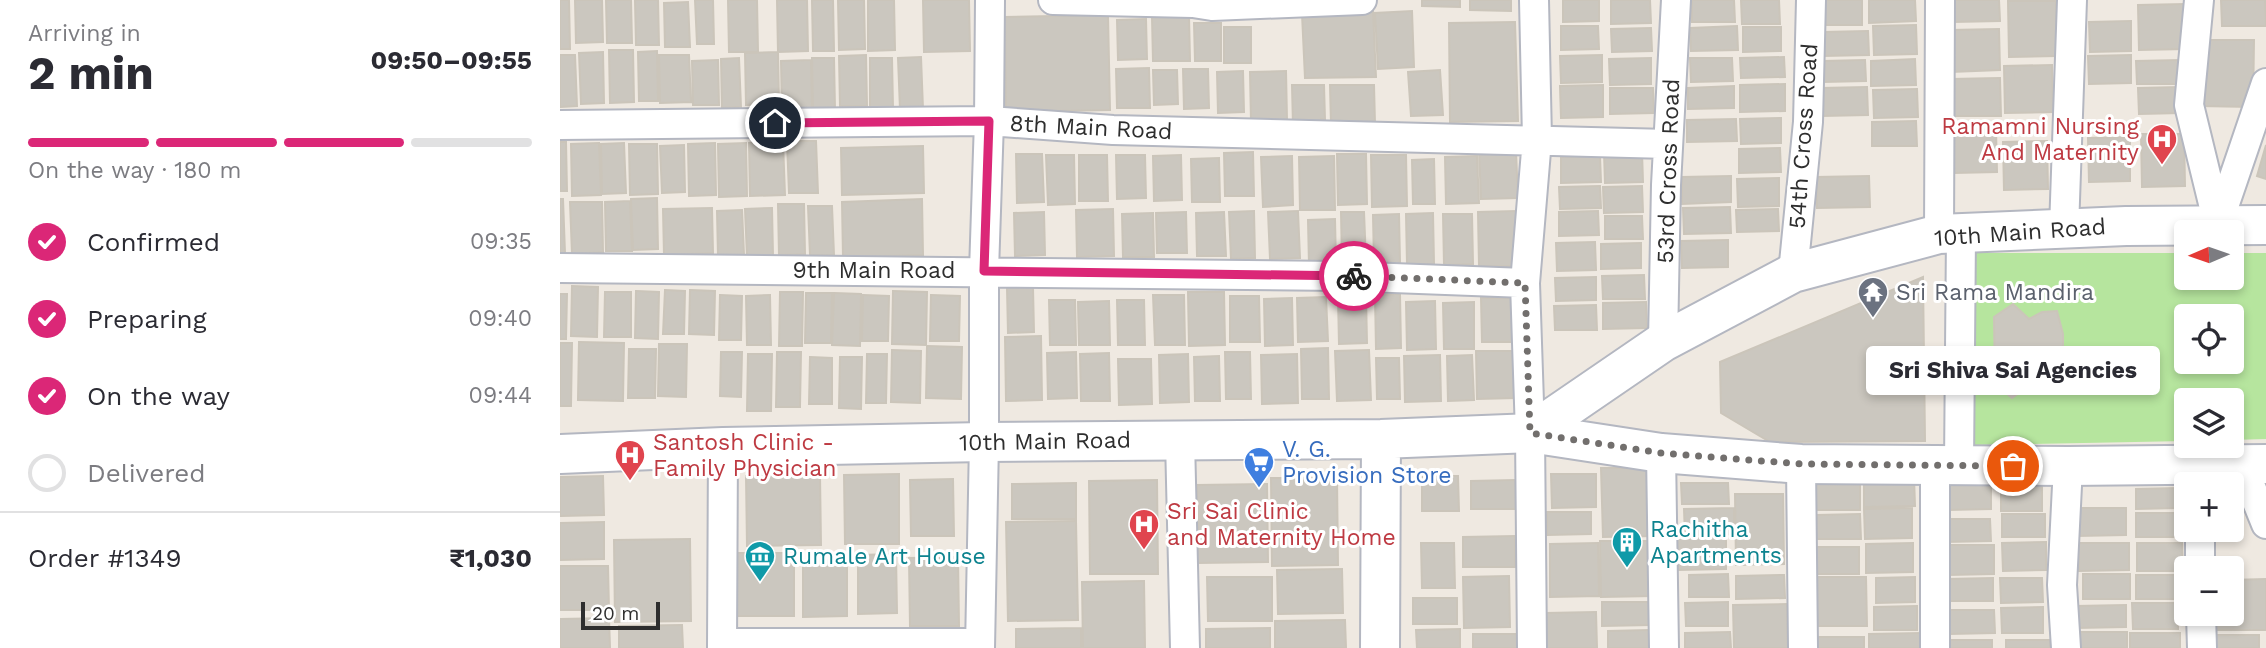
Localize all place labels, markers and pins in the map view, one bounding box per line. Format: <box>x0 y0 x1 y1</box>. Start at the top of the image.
pin <box>745 93 805 153</box>
place label: Ramamni Nursing And Maternity <box>1941 113 2140 166</box>
hospital icon: Ramamni Nursing And Maternity <box>2145 122 2179 166</box>
temple icon: Sri Rama Mandira <box>1856 275 1890 319</box>
place label: Sri Rama Mandira <box>1896 279 2094 306</box>
callout: Sri Shiva Sai Agencies <box>1866 347 2160 396</box>
place label: Santosh Clinic - Family Physician <box>653 429 837 482</box>
place label: V. G. Provision Store <box>1282 436 1452 489</box>
pin <box>1983 436 2043 496</box>
hospital icon: Santosh Clinic - Family Physician <box>613 438 647 482</box>
supermarket icon: V. G. Provision Store <box>1242 445 1276 489</box>
place label: Sri Sai Clinic and Maternity Home <box>1167 498 1396 551</box>
hospital icon: Sri Sai Clinic and Maternity Home <box>1127 507 1161 551</box>
place label: Rachitha Apartments <box>1650 516 1782 569</box>
building icon: Rachitha Apartments <box>1610 525 1644 569</box>
museum icon: Rumale Art House <box>743 539 777 583</box>
place label: Rumale Art House <box>783 543 986 570</box>

